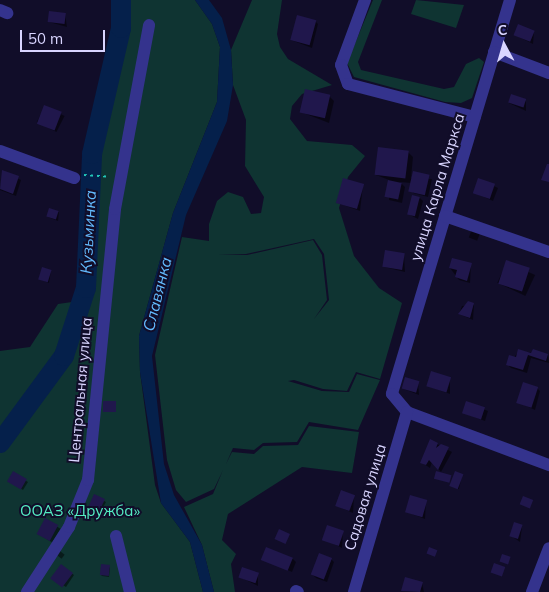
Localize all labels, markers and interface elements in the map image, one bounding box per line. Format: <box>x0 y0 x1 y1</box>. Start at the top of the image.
scale bar <box>22 20 108 52</box>
north arrow <box>479 20 529 70</box>
text: С <box>497 21 508 40</box>
text: 50 m <box>28 29 63 48</box>
street label: улица Карла Маркса <box>406 111 468 263</box>
water label: Кузьминка <box>76 190 100 274</box>
water label: Славянка <box>139 255 175 333</box>
street label: Центральная улица <box>65 317 95 463</box>
street label: Садовая улица <box>340 442 390 552</box>
park label: ООАЗ «Дружба» <box>20 502 140 520</box>

